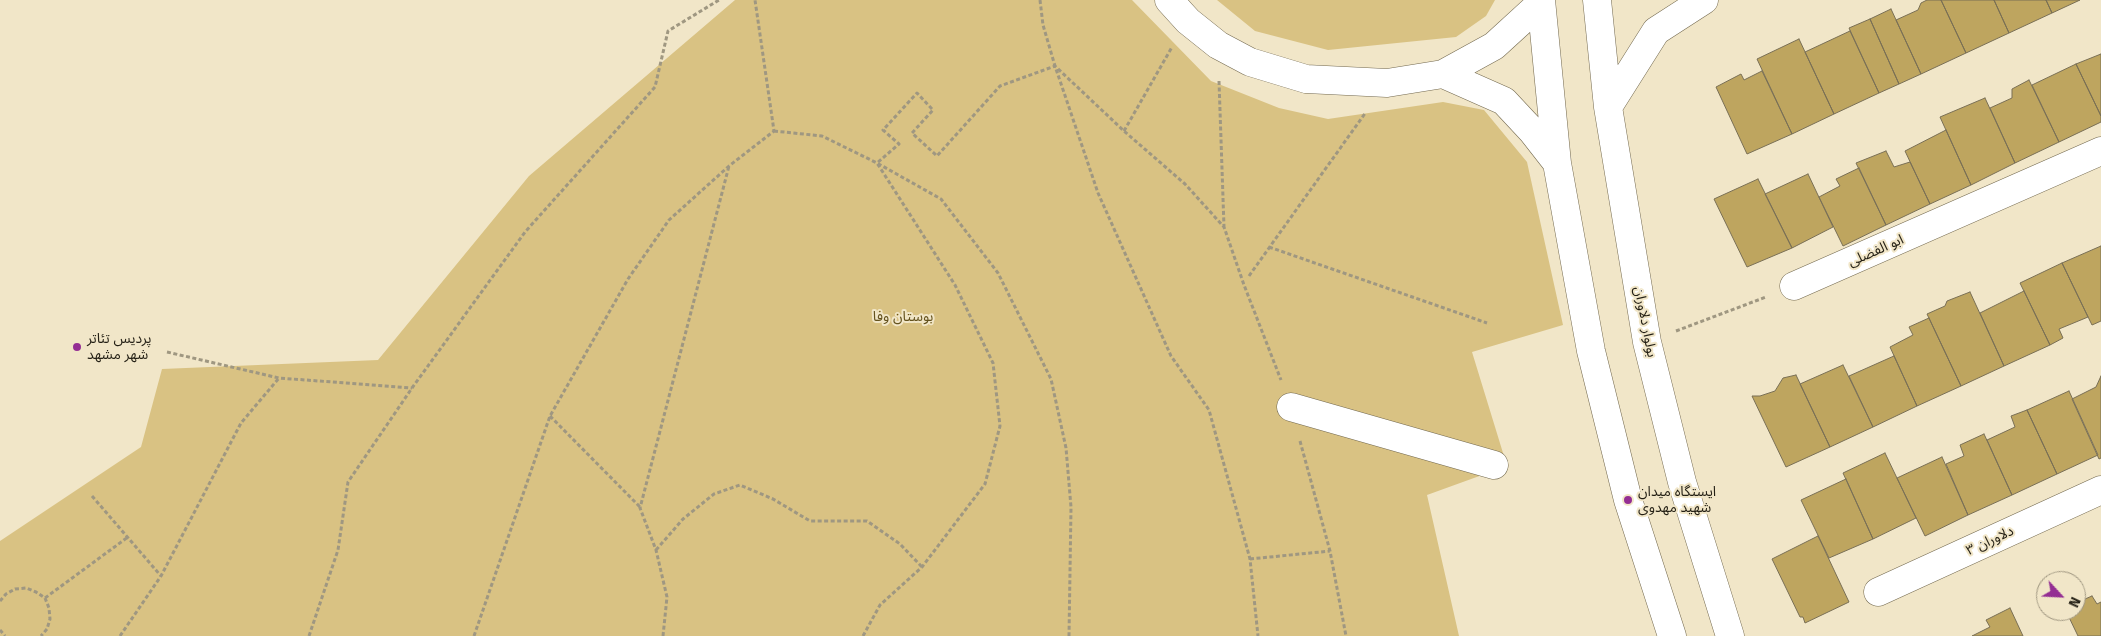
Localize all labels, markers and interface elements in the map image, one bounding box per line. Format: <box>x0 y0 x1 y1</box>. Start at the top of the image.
street label: ابو الفضلی <box>1846 231 1906 271</box>
street label: بولوار دلاوران <box>1630 285 1660 359</box>
park label: بوستان وفا <box>873 309 933 325</box>
place label: پردیس تئاتر شهر مشهد <box>87 331 151 364</box>
marker: پردیس تئاتر شهر مشهد <box>71 341 83 353</box>
place label: ایستگاه میدان شهید مهدوی <box>1638 484 1716 516</box>
marker: ایستگاه میدان شهید مهدوی <box>1622 494 1634 506</box>
street label: دلاوران ۳ <box>1964 523 2016 559</box>
north arrow <box>2036 571 2086 621</box>
text: N <box>2064 594 2084 610</box>

